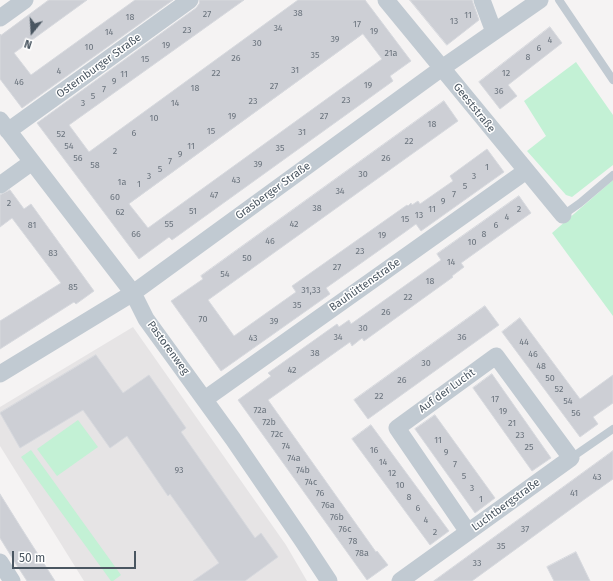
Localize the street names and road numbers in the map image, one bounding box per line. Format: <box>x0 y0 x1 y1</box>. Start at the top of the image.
street label: Osternburger Straße <box>54 31 144 101</box>
street label: Geeststraße <box>450 81 498 135</box>
street label: Grasberger Straße <box>233 159 313 223</box>
street label: Bauhüttenstraße <box>327 256 403 314</box>
street label: Pastorenweg <box>144 319 192 377</box>
street label: Auf der Lucht <box>416 366 478 416</box>
street label: Luchtbergstraße <box>469 476 543 534</box>

